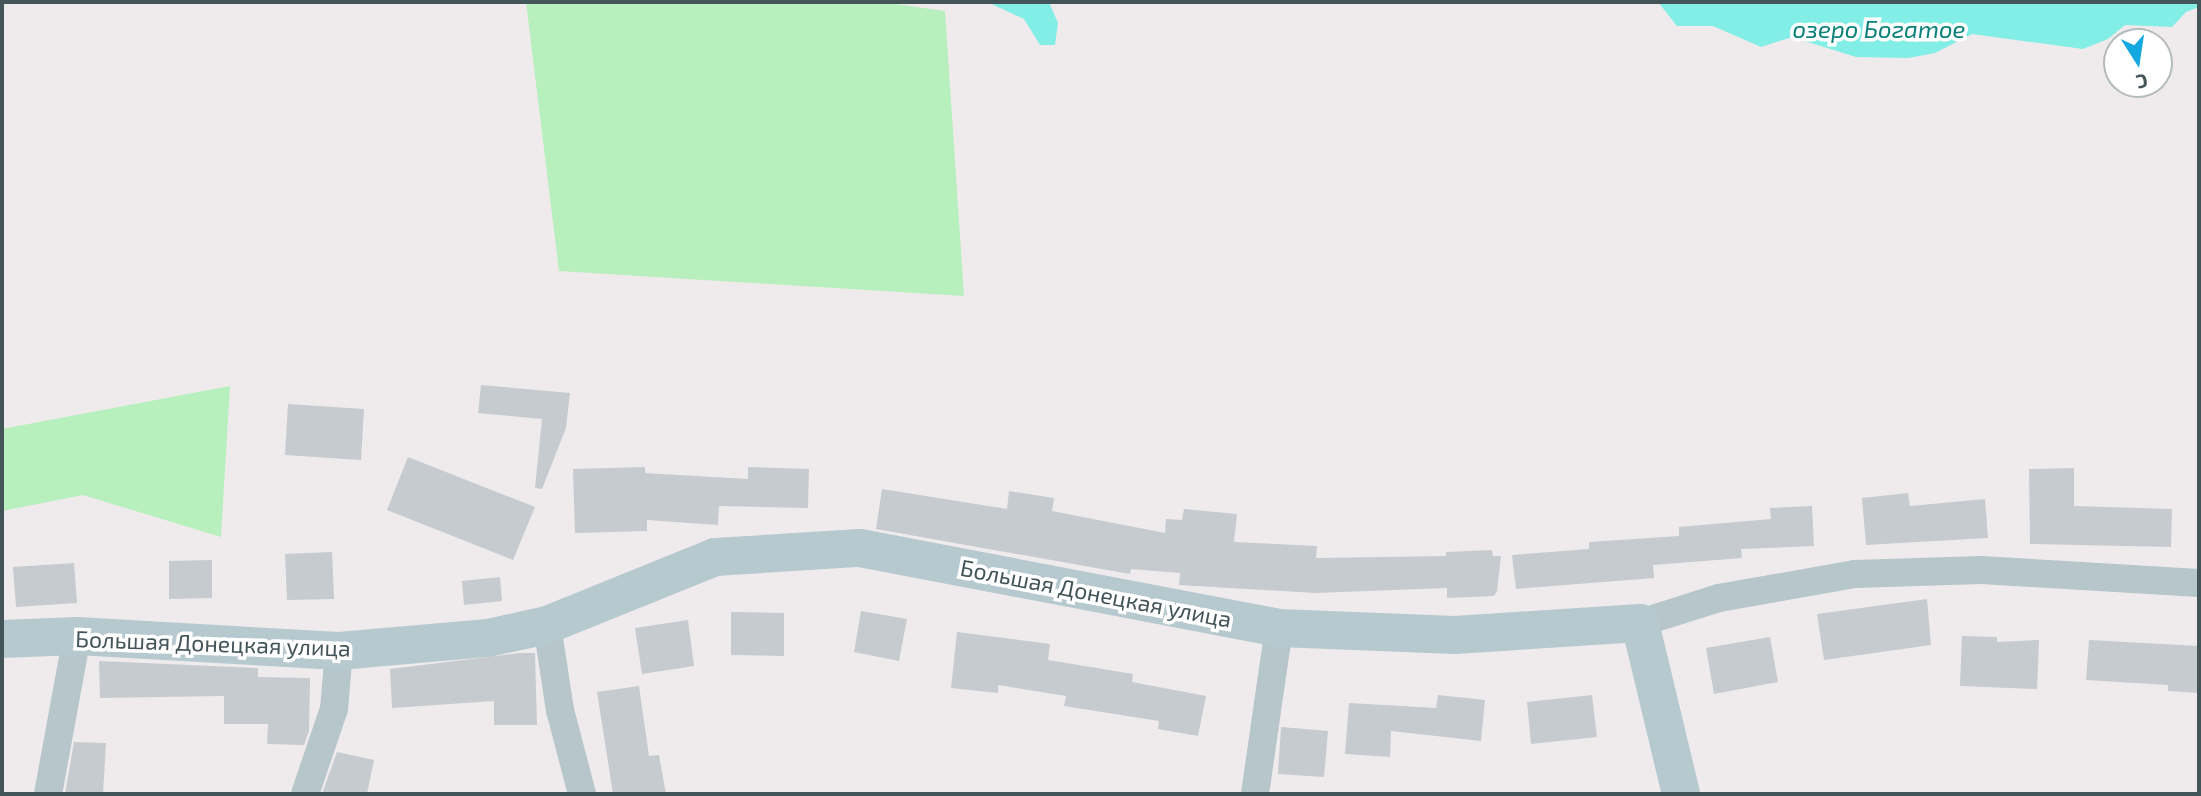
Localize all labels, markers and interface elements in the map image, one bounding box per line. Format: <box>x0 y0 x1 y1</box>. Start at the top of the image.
water label: озеро Богатое <box>1793 15 1965 43</box>
north arrow <box>2103 28 2173 98</box>
text: С <box>2134 70 2150 94</box>
street label: Большая Донецкая улица <box>958 553 1234 633</box>
street label: Большая Донецкая улица <box>75 624 351 662</box>

